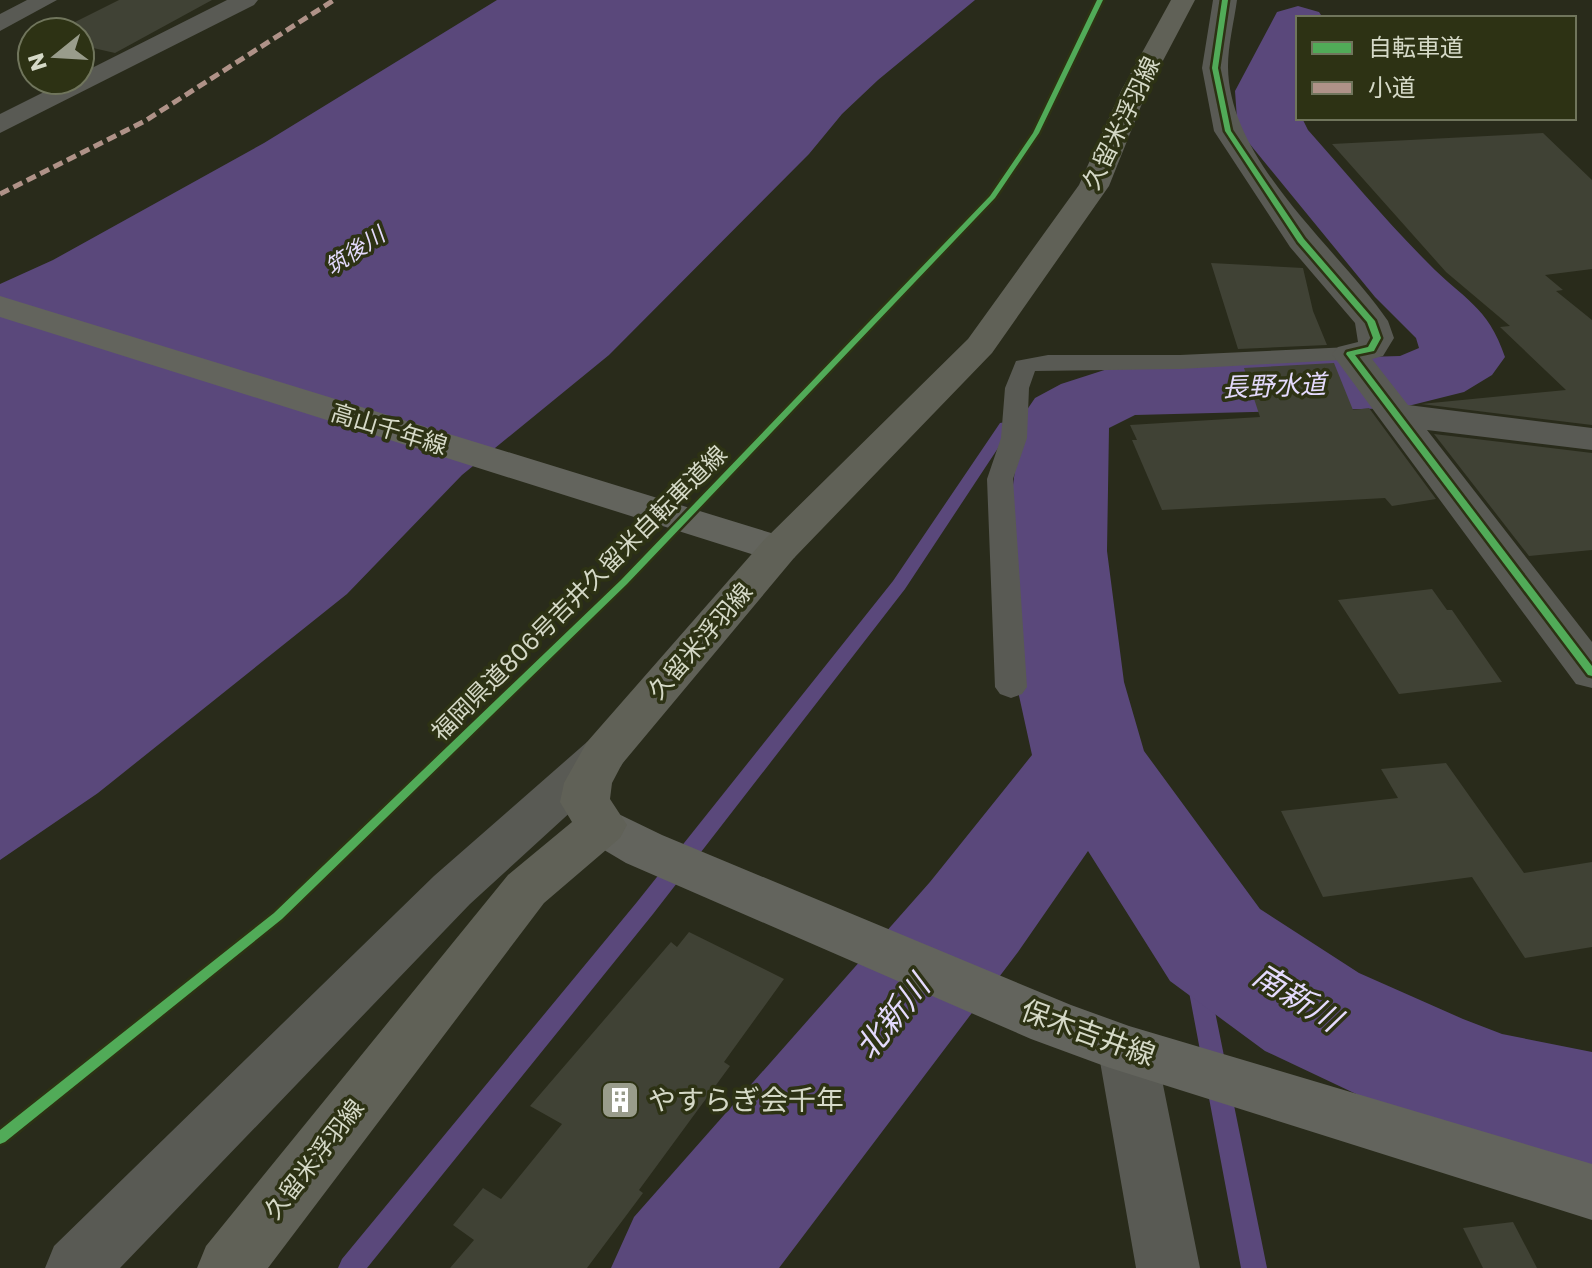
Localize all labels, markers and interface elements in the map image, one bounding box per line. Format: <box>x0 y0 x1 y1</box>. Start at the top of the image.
north arrow <box>16 16 96 96</box>
legend <box>1296 16 1576 120</box>
text: 自転車道 <box>1368 31 1464 64</box>
text: N <box>20 49 55 75</box>
street label: 久留米浮羽線 <box>1075 51 1167 195</box>
text: 小道 <box>1368 71 1416 104</box>
water label: 筑後川 <box>319 219 393 282</box>
water label: 長野水道 <box>1221 366 1331 406</box>
street label: 高山千年線 <box>327 396 451 462</box>
street label: 福岡県道806号吉井久留米自転車道線 <box>424 438 734 748</box>
street label: 久留米浮羽線 <box>640 576 760 706</box>
water label: 南新川 <box>1244 952 1352 1043</box>
water label: 北新川 <box>844 963 942 1068</box>
street label: 保木吉井線 <box>1016 991 1160 1075</box>
building icon: やすらぎ会千年 <box>599 1079 641 1121</box>
place label: やすらぎ会千年 <box>648 1081 844 1120</box>
street label: 久留米浮羽線 <box>257 1092 371 1226</box>

